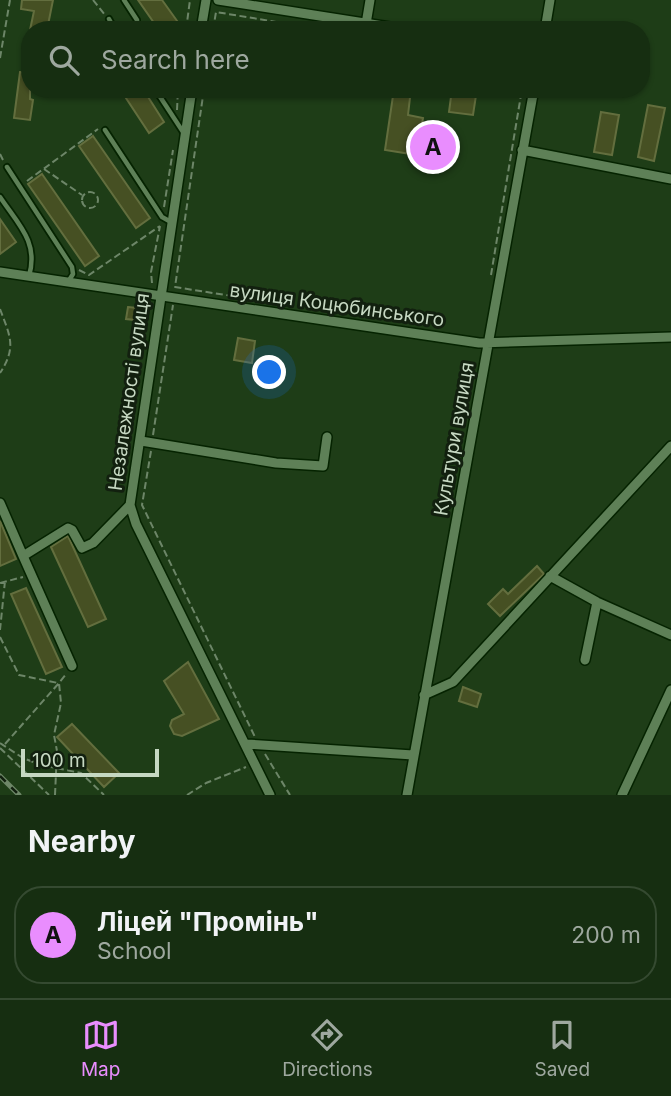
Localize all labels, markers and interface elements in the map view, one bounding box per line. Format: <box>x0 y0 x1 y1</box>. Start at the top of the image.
search box <box>21 21 650 98</box>
icon: search <box>45 41 83 79</box>
text: Search here <box>101 44 250 75</box>
pin: A <box>410 121 456 173</box>
street label: вулиця Коцюбинського <box>228 279 446 331</box>
street label: Незалежності вулиця <box>104 292 154 492</box>
your location <box>252 355 286 389</box>
street label: Культури вулиця <box>429 360 479 518</box>
scale bar <box>21 746 159 778</box>
text: 100 m <box>32 749 86 772</box>
text: Nearby <box>28 823 136 859</box>
text: Ліцей "Промінь" <box>97 906 319 937</box>
text: A <box>44 921 62 949</box>
text: 200 m <box>571 921 641 949</box>
text: School <box>97 937 172 965</box>
tab: Map <box>81 1016 120 1081</box>
tab: Directions <box>282 1016 373 1081</box>
tab: Saved <box>534 1016 590 1081</box>

